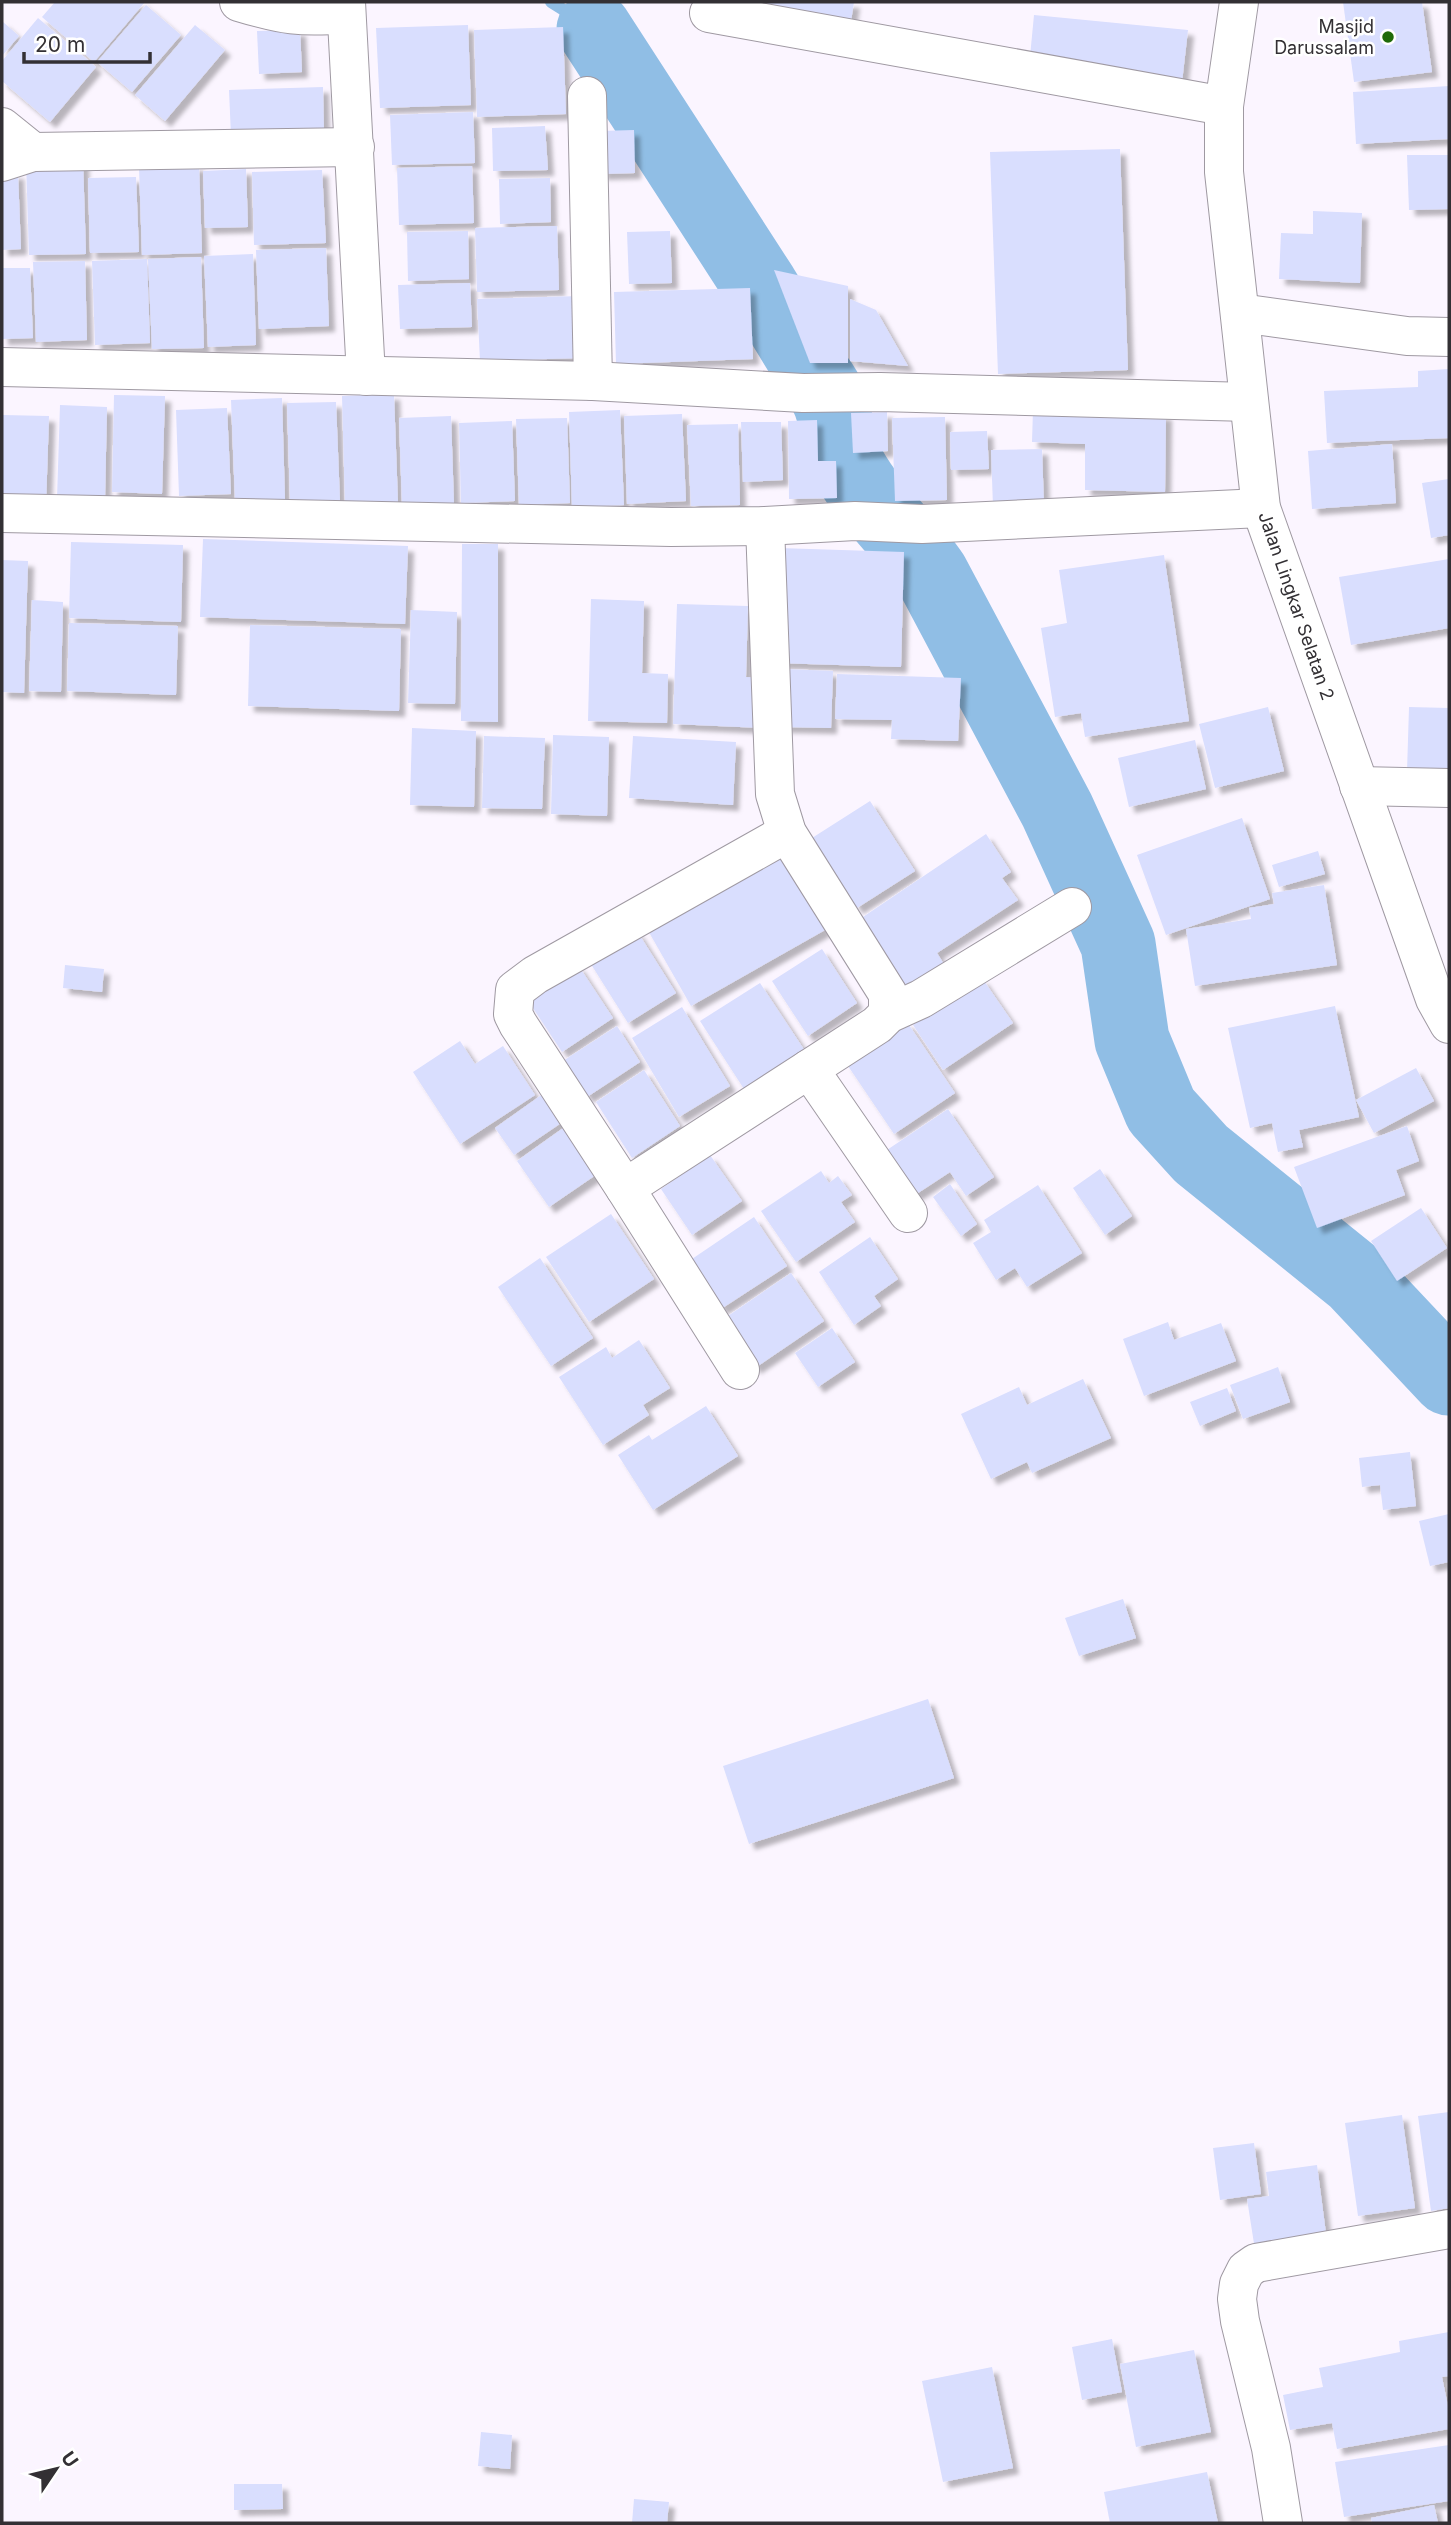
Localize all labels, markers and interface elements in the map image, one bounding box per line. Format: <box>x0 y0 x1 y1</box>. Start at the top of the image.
place label: Masjid Darussalam <box>1274 16 1374 58</box>
scale bar <box>24 21 150 65</box>
marker: Masjid Darussalam <box>1380 29 1396 45</box>
text: 20 m <box>35 32 85 57</box>
street label: Jalan Lingkar Selatan 2 <box>1254 509 1339 703</box>
north arrow <box>21 2434 91 2504</box>
text: U <box>56 2447 83 2472</box>

